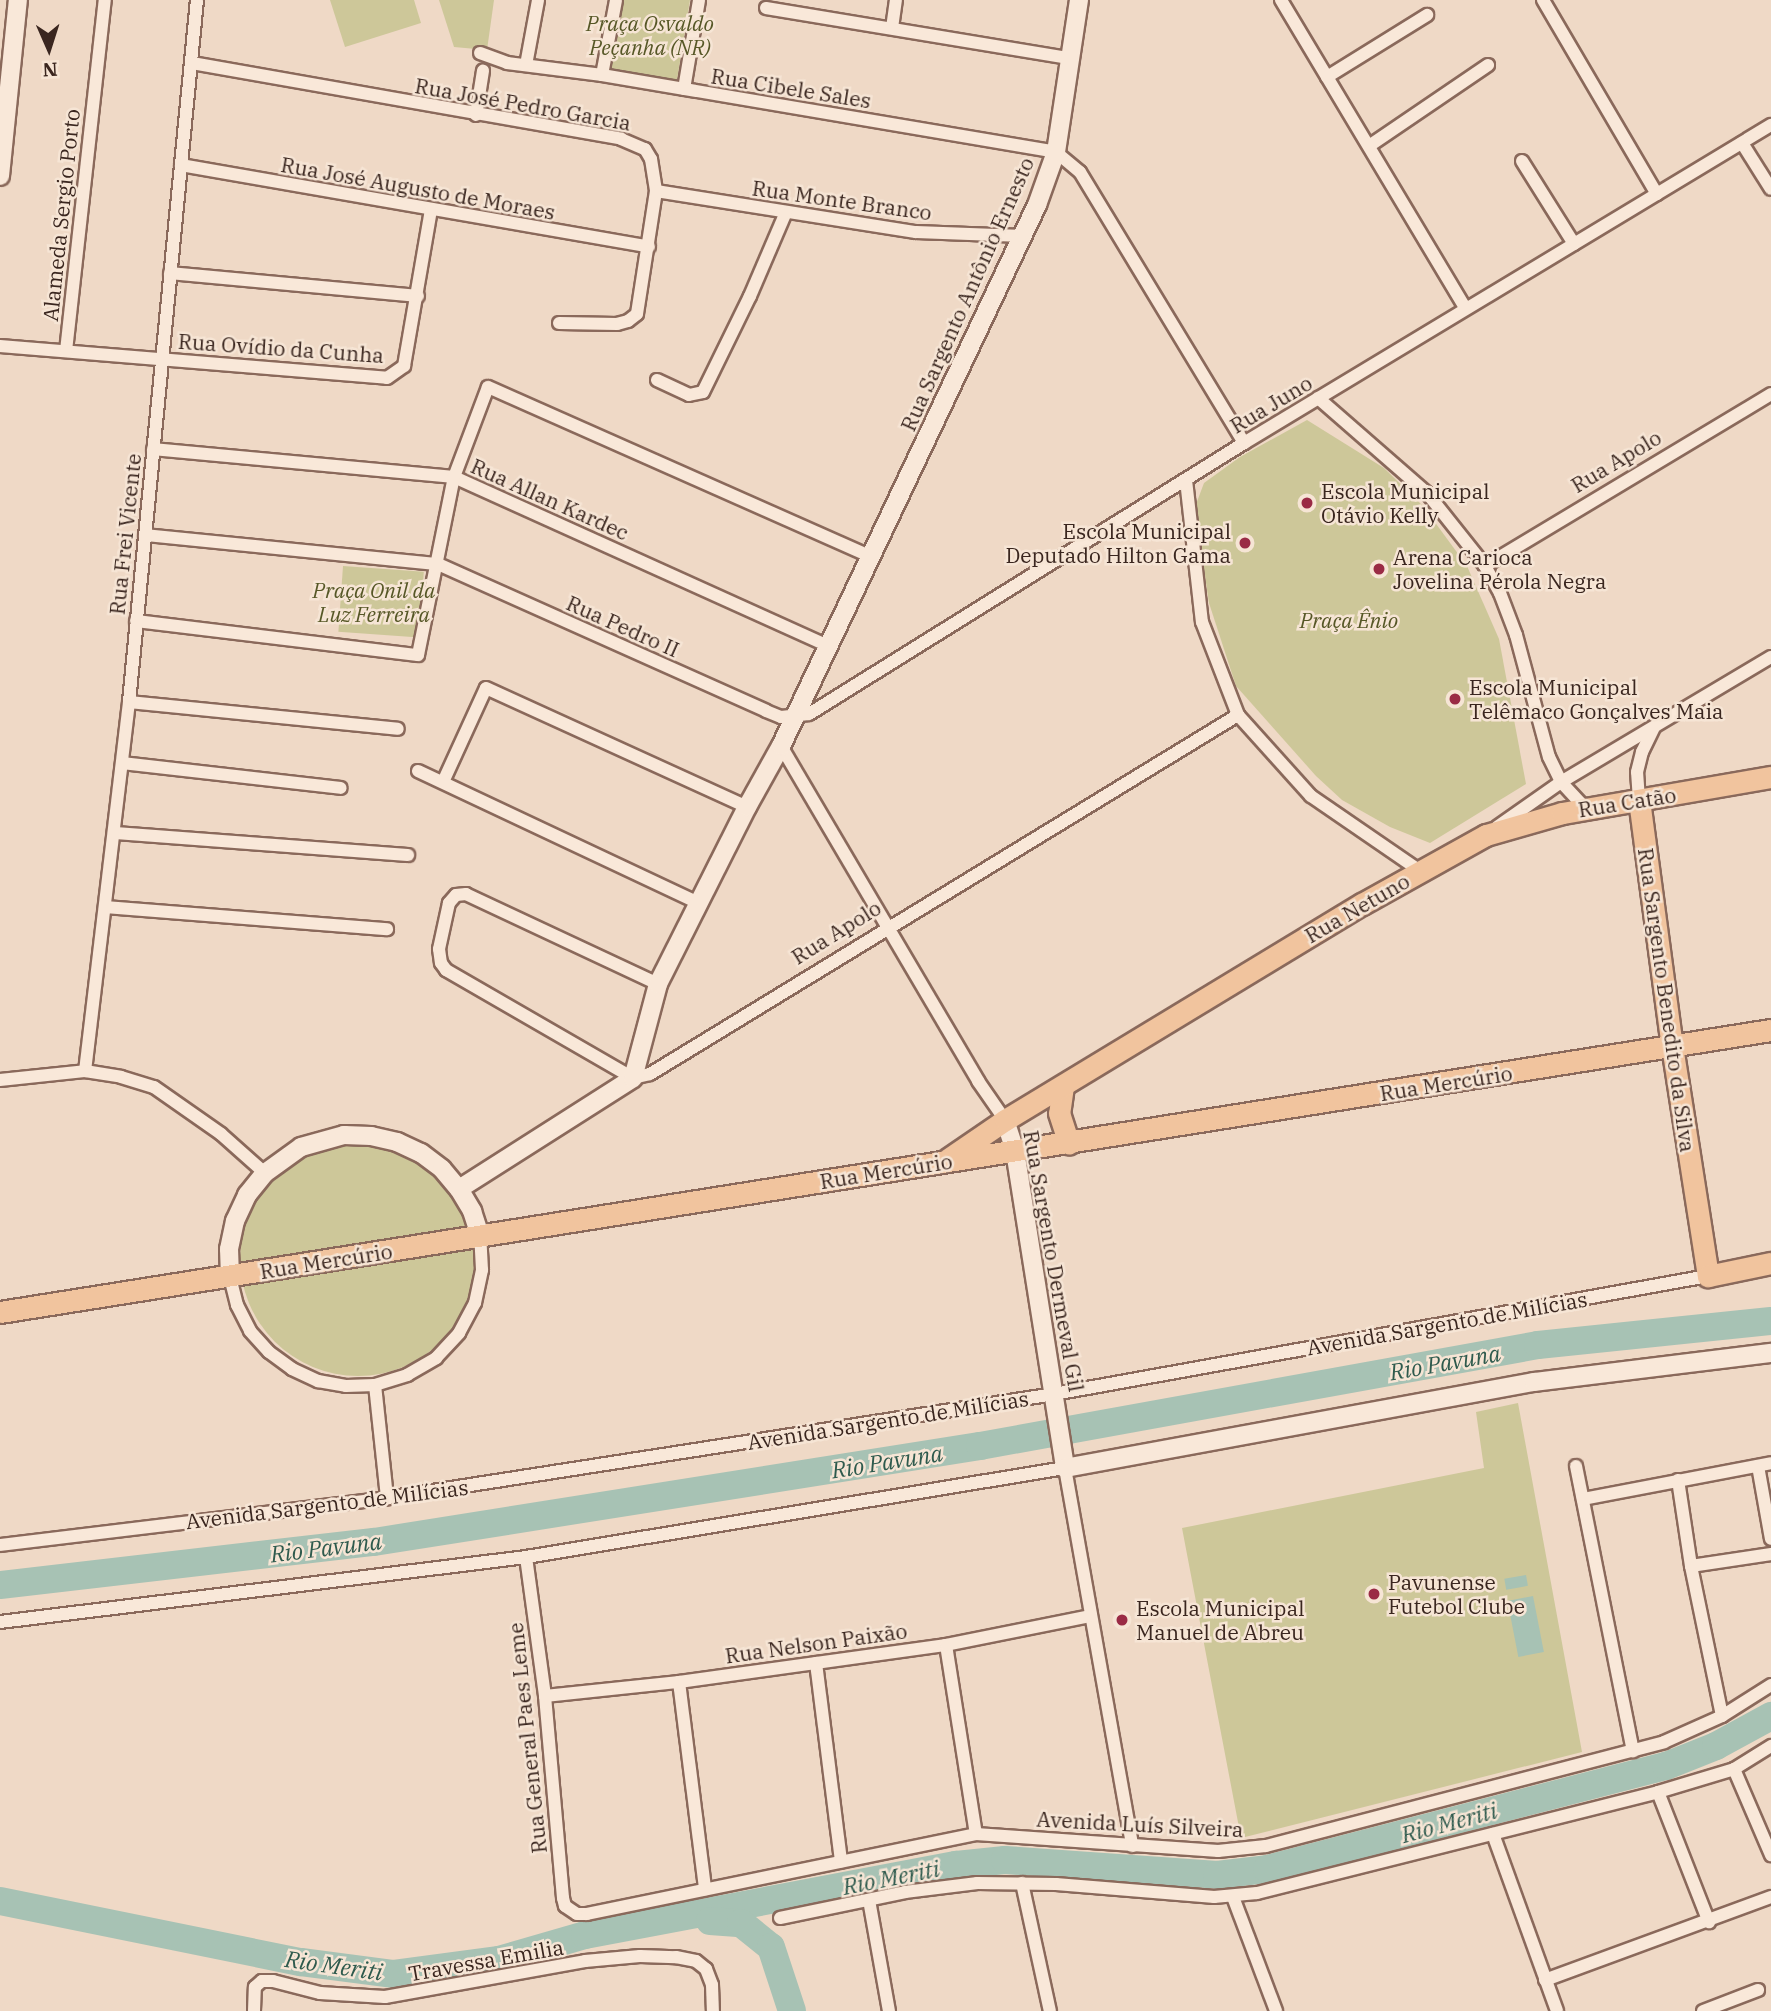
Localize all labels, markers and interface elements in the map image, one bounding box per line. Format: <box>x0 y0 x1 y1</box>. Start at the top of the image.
park label: Praça Osvaldo Peçanha (NR) <box>586 10 714 60</box>
north arrow <box>14 14 84 84</box>
text: N <box>42 58 58 82</box>
street label: Rua Cibele Sales <box>709 63 873 113</box>
street label: Rua José Pedro Garcia <box>413 73 633 135</box>
street label: Alameda Sergio Porto <box>37 108 85 322</box>
street label: Rua José Augusto de Moraes <box>279 151 557 225</box>
street label: Rua Sargento Antônio Ernesto <box>895 153 1039 435</box>
street label: Rua Monte Branco <box>751 175 933 225</box>
street label: Rua Ovídio da Cunha <box>177 328 385 368</box>
street label: Rua Juno <box>1225 370 1317 438</box>
street label: Rua Apolo <box>1566 424 1666 498</box>
street label: Rua Frei Vicente <box>104 452 146 616</box>
street label: Rua Allan Kardec <box>467 453 633 545</box>
place label: Escola Municipal Otávio Kelly <box>1321 478 1489 528</box>
marker: Escola Municipal Otávio Kelly <box>1299 495 1315 511</box>
place label: Escola Municipal Deputado Hilton Gama <box>1005 518 1231 568</box>
marker: Escola Municipal Deputado Hilton Gama <box>1237 535 1253 551</box>
place label: Arena Carioca Jovelina Pérola Negra <box>1393 544 1606 594</box>
marker: Arena Carioca Jovelina Pérola Negra <box>1371 561 1387 577</box>
park label: Praça Onil da Luz Ferreira <box>313 577 435 627</box>
street label: Rua Pedro II <box>563 590 683 662</box>
park label: Praça Ênio <box>1300 607 1398 633</box>
place label: Escola Municipal Telêmaco Gonçalves Maia <box>1469 674 1724 724</box>
marker: Escola Municipal Telêmaco Gonçalves Maia <box>1447 691 1463 707</box>
street label: Rua Catão <box>1576 782 1678 822</box>
street label: Rua Sargento Benedito da Silva <box>1633 846 1701 1154</box>
street label: Rua Netuno <box>1300 868 1414 948</box>
street label: Rua Apolo <box>787 895 885 969</box>
street label: Rua Mercúrio <box>1378 1060 1514 1106</box>
street label: Rua Sargento Dermeval Gil <box>1019 1128 1089 1394</box>
street label: Rua Mercúrio <box>818 1148 954 1194</box>
street label: Rua Mercúrio <box>258 1238 394 1284</box>
street label: Avenida Sargento de Milícias <box>1305 1286 1589 1360</box>
water label: Rio Pavuna <box>1387 1339 1503 1385</box>
street label: Avenida Sargento de Milícias <box>746 1385 1030 1455</box>
water label: Rio Pavuna <box>829 1439 945 1483</box>
street label: Avenida Sargento de Milícias <box>184 1474 470 1534</box>
water label: Rio Pavuna <box>269 1526 383 1568</box>
place label: Pavunense Futebol Clube <box>1388 1569 1525 1619</box>
marker: Pavunense Futebol Clube <box>1366 1586 1382 1602</box>
place label: Escola Municipal Manuel de Abreu <box>1136 1595 1304 1645</box>
marker: Escola Municipal Manuel de Abreu <box>1114 1612 1130 1628</box>
street label: Rua Nelson Paixão <box>723 1618 909 1668</box>
street label: Rua General Paes Leme <box>502 1621 552 1855</box>
water label: Rio Meriti <box>1398 1796 1500 1848</box>
street label: Avenida Luís Silveira <box>1036 1806 1244 1842</box>
water label: Rio Meriti <box>840 1854 942 1900</box>
street label: Travessa Emilia <box>406 1934 566 1986</box>
water label: Rio Meriti <box>283 1945 385 1985</box>

